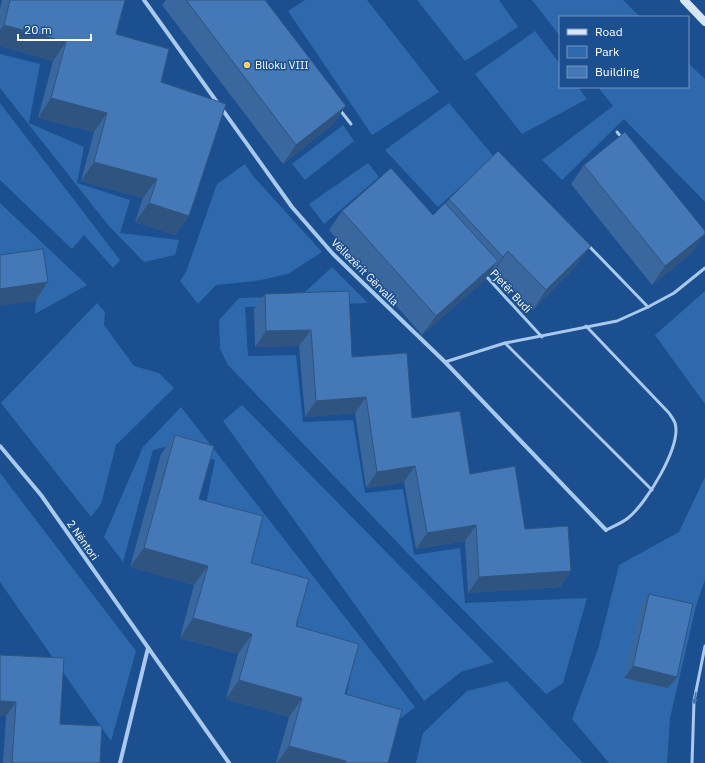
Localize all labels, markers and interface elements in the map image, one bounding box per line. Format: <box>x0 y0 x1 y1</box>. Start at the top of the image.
scale bar <box>18 16 91 42</box>
legend <box>559 16 689 88</box>
text: 20 m <box>24 22 52 37</box>
text: Road <box>595 24 623 39</box>
text: Park <box>595 44 620 59</box>
place label: Blloku VIII <box>255 58 309 72</box>
marker: Blloku VIII <box>242 60 252 70</box>
text: Building <box>595 64 640 79</box>
street label: Vëllezërit Gërvalla <box>328 235 402 309</box>
street label: Pjetër Budi <box>487 266 535 316</box>
street label: 2 Nëntori <box>64 517 102 563</box>
one-way arrow <box>692 692 698 704</box>

